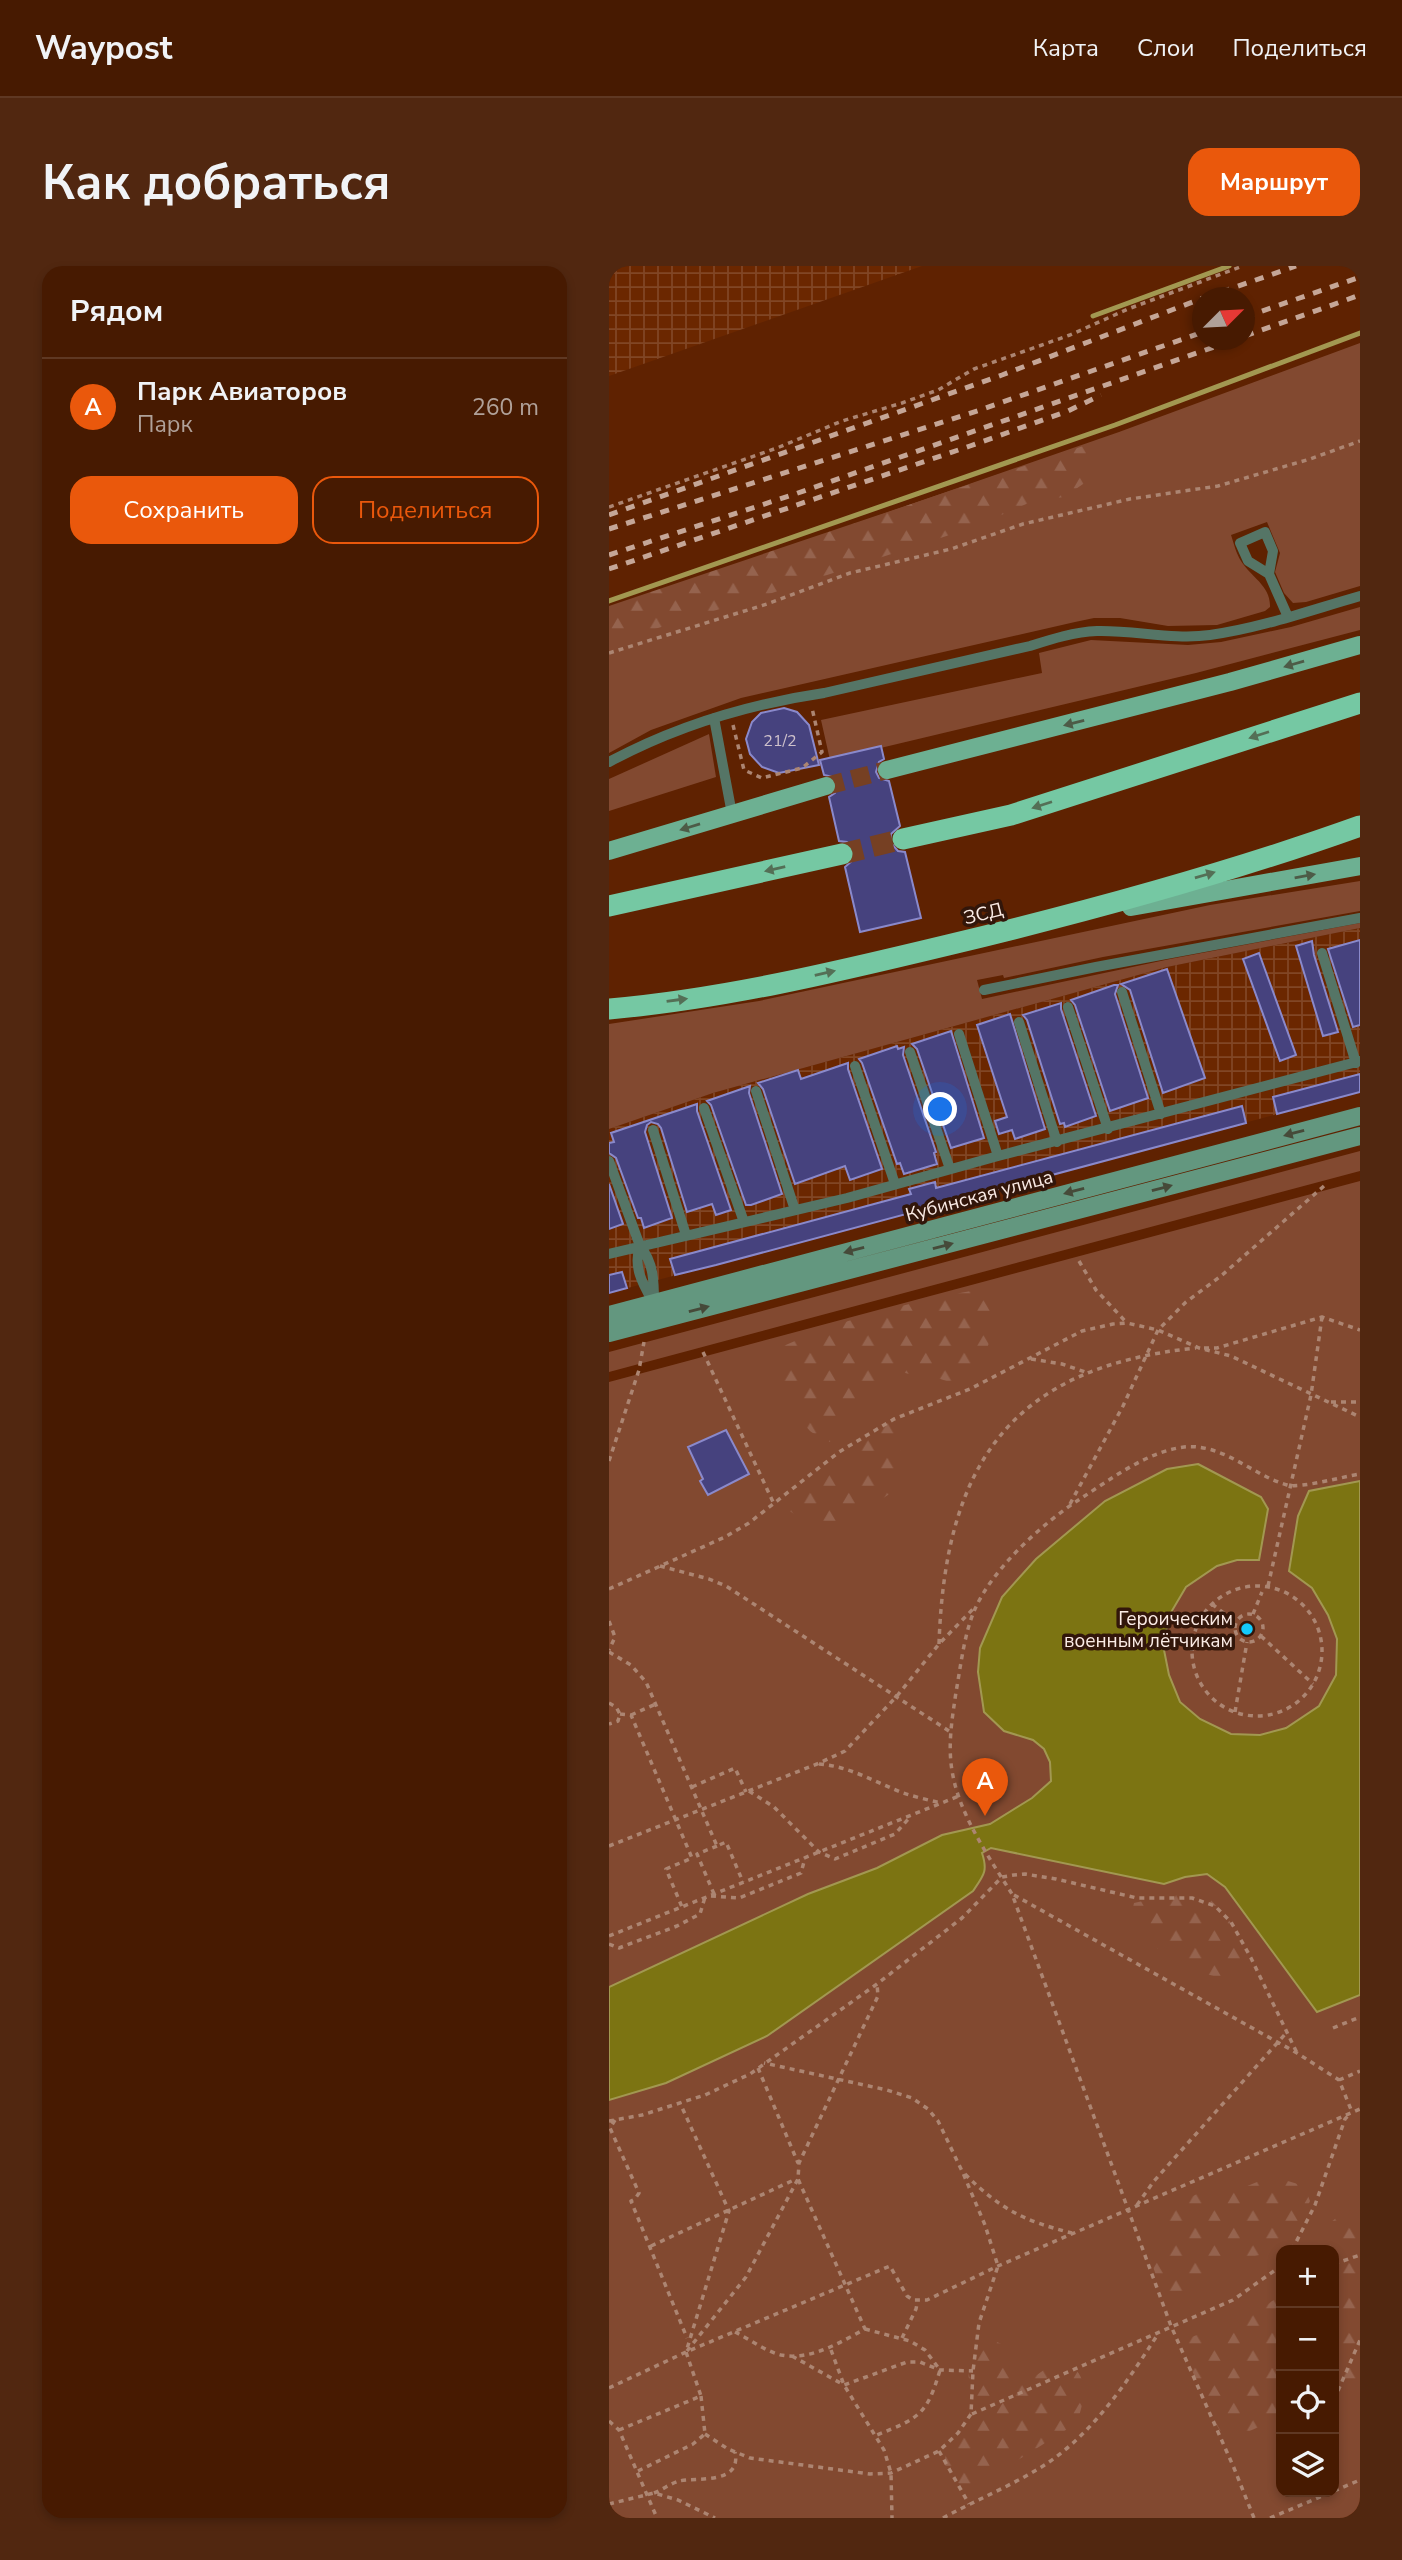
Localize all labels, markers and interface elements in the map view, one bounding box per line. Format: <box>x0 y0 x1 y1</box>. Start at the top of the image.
text: Waypost <box>35 26 172 71</box>
text: Карта <box>1033 32 1099 64</box>
text: Слои <box>1137 32 1194 64</box>
text: Поделиться <box>1232 32 1367 64</box>
button: Маршрут <box>1188 148 1360 216</box>
text: Как добраться <box>42 149 390 216</box>
north arrow <box>1192 287 1255 350</box>
text: Рядом <box>70 291 163 332</box>
text: Парк Авиаторов <box>137 374 347 409</box>
text: A <box>84 392 102 423</box>
text: 260 m <box>472 392 539 423</box>
text: Парк <box>137 409 193 440</box>
button: Сохранить <box>70 476 298 544</box>
button: Поделиться <box>312 476 539 544</box>
one-way arrow <box>1283 659 1305 670</box>
one-way arrow <box>1064 718 1085 728</box>
house number: 21/2 <box>763 730 797 752</box>
one-way arrow <box>1248 731 1269 741</box>
one-way arrow <box>1031 800 1052 810</box>
one-way arrow <box>680 822 701 832</box>
one-way arrow <box>764 864 786 875</box>
one-way arrow <box>1195 870 1216 880</box>
one-way arrow <box>1294 870 1316 881</box>
street label: ЗСД <box>961 896 1006 931</box>
one-way arrow <box>814 968 836 979</box>
one-way arrow <box>666 994 688 1005</box>
your location <box>923 1092 957 1126</box>
one-way arrow <box>1283 1128 1305 1139</box>
street label: Кубинская улица <box>902 1164 1056 1228</box>
one-way arrow <box>1152 1182 1173 1192</box>
one-way arrow <box>1063 1186 1085 1197</box>
one-way arrow <box>932 1240 953 1250</box>
one-way arrow <box>843 1245 864 1255</box>
one-way arrow <box>688 1303 710 1314</box>
place label: Героическим военным лётчикам <box>1064 1606 1233 1654</box>
marker: Героическим военным лётчикам <box>1239 1621 1255 1637</box>
pin: A <box>962 1758 1008 1816</box>
map controls <box>1276 2245 1339 2497</box>
button: + <box>1276 2245 1339 2308</box>
button: − <box>1276 2308 1339 2371</box>
button: locate <box>1276 2371 1339 2434</box>
button: layers <box>1276 2434 1339 2497</box>

